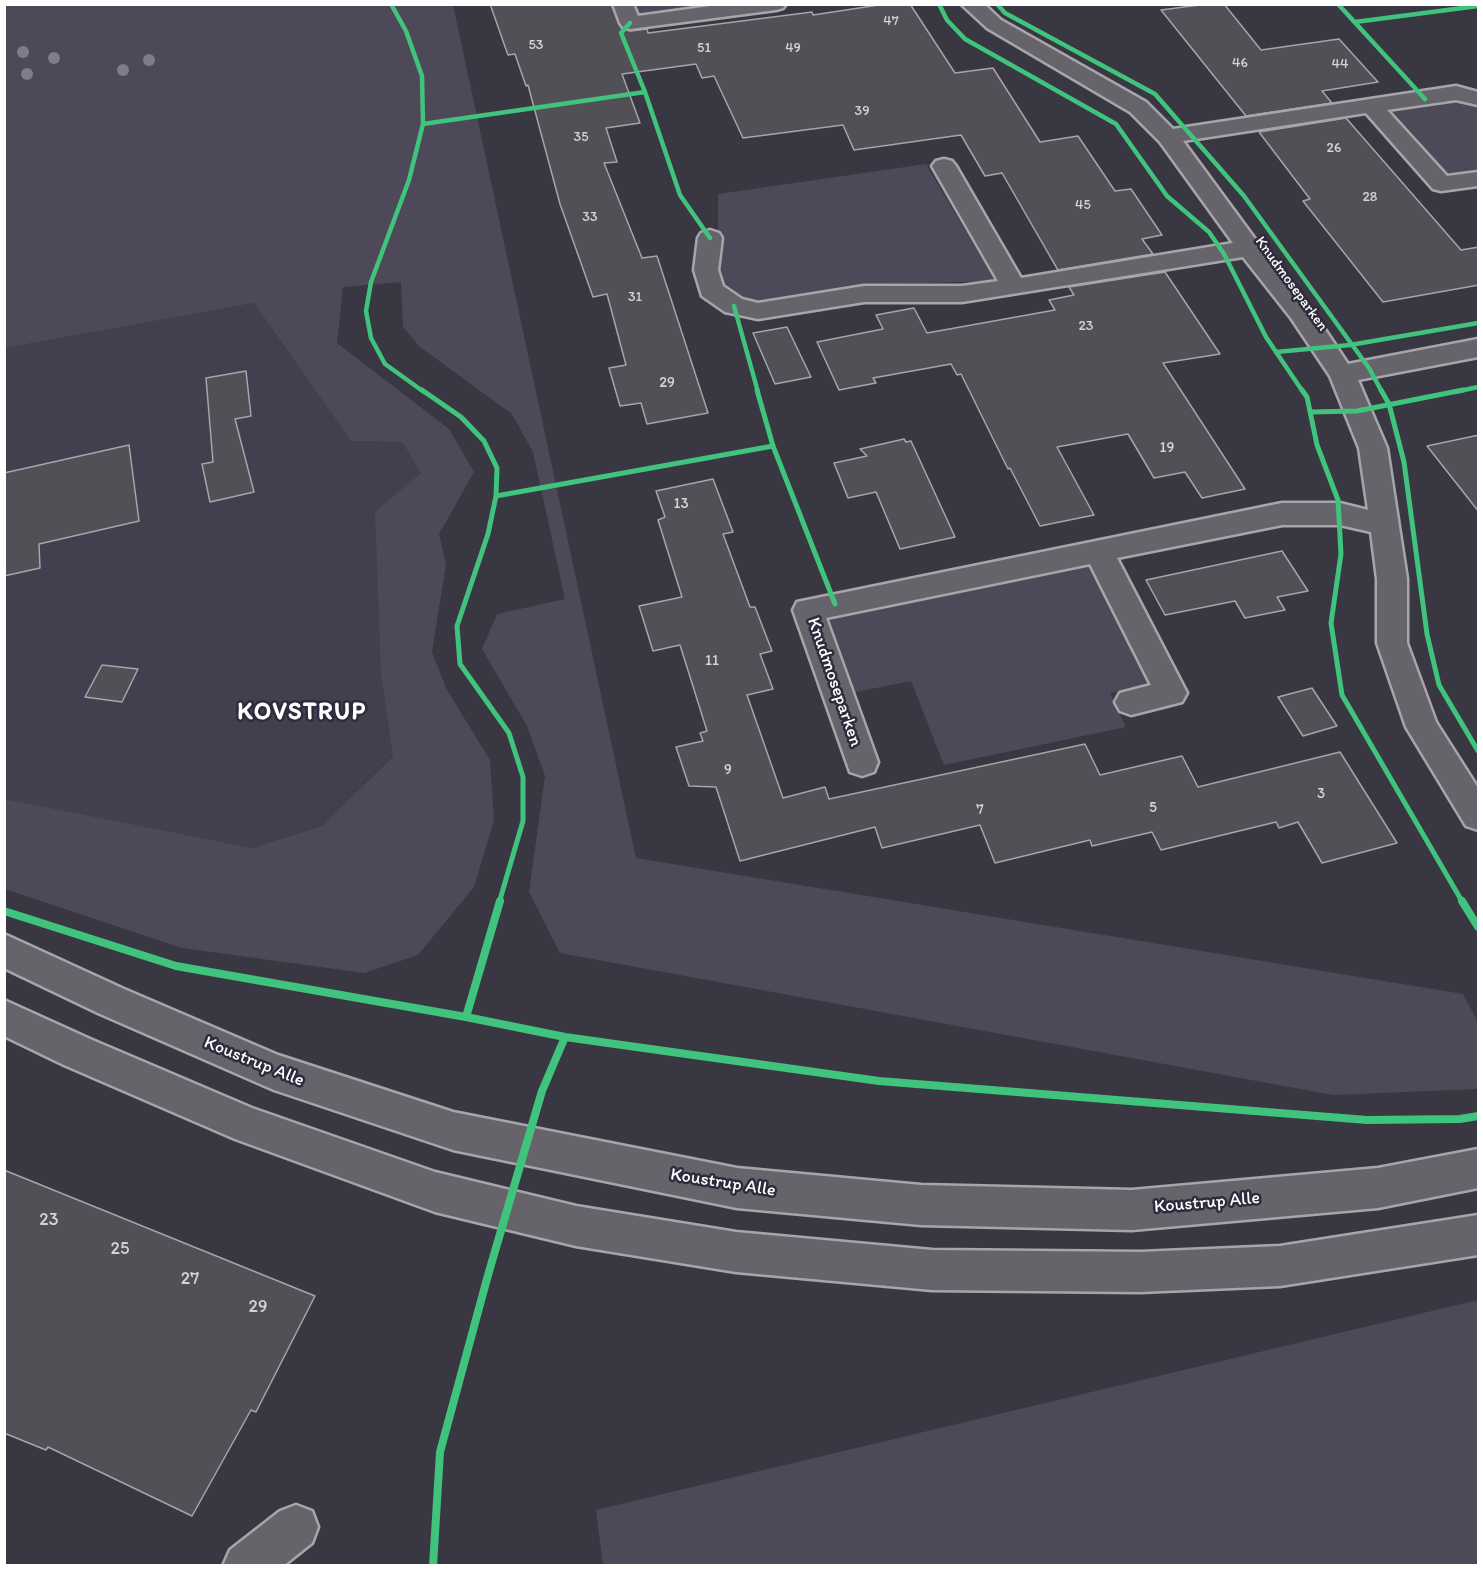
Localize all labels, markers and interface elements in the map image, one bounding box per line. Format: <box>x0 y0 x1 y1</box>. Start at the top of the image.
house number: 47 <box>883 13 899 29</box>
house number: 53 <box>529 37 543 53</box>
house number: 51 <box>697 40 711 56</box>
house number: 49 <box>785 40 801 56</box>
house number: 46 <box>1232 55 1248 71</box>
house number: 44 <box>1332 56 1348 72</box>
house number: 39 <box>855 103 869 119</box>
house number: 35 <box>574 129 588 145</box>
house number: 26 <box>1327 140 1341 156</box>
house number: 28 <box>1362 189 1378 205</box>
house number: 45 <box>1075 197 1091 213</box>
house number: 33 <box>582 209 598 225</box>
street label: Knudmoseparken <box>1251 233 1331 335</box>
house number: 31 <box>628 289 642 305</box>
house number: 23 <box>1079 318 1093 334</box>
house number: 29 <box>659 374 675 392</box>
house number: 19 <box>1160 439 1174 457</box>
house number: 13 <box>673 495 689 513</box>
street label: Knudmoseparken <box>802 615 866 749</box>
house number: 11 <box>705 652 719 670</box>
district label: KOVSTRUP <box>237 699 367 727</box>
house number: 9 <box>724 761 732 779</box>
house number: 3 <box>1317 785 1325 803</box>
house number: 5 <box>1149 799 1157 817</box>
house number: 7 <box>976 801 984 819</box>
street label: Koustrup Alle <box>201 1032 307 1092</box>
street label: Koustrup Alle <box>669 1164 777 1202</box>
street label: Koustrup Alle <box>1153 1188 1261 1218</box>
house number: 23 <box>39 1209 59 1231</box>
house number: 25 <box>111 1238 129 1260</box>
house number: 27 <box>181 1268 199 1290</box>
house number: 29 <box>249 1296 267 1318</box>

